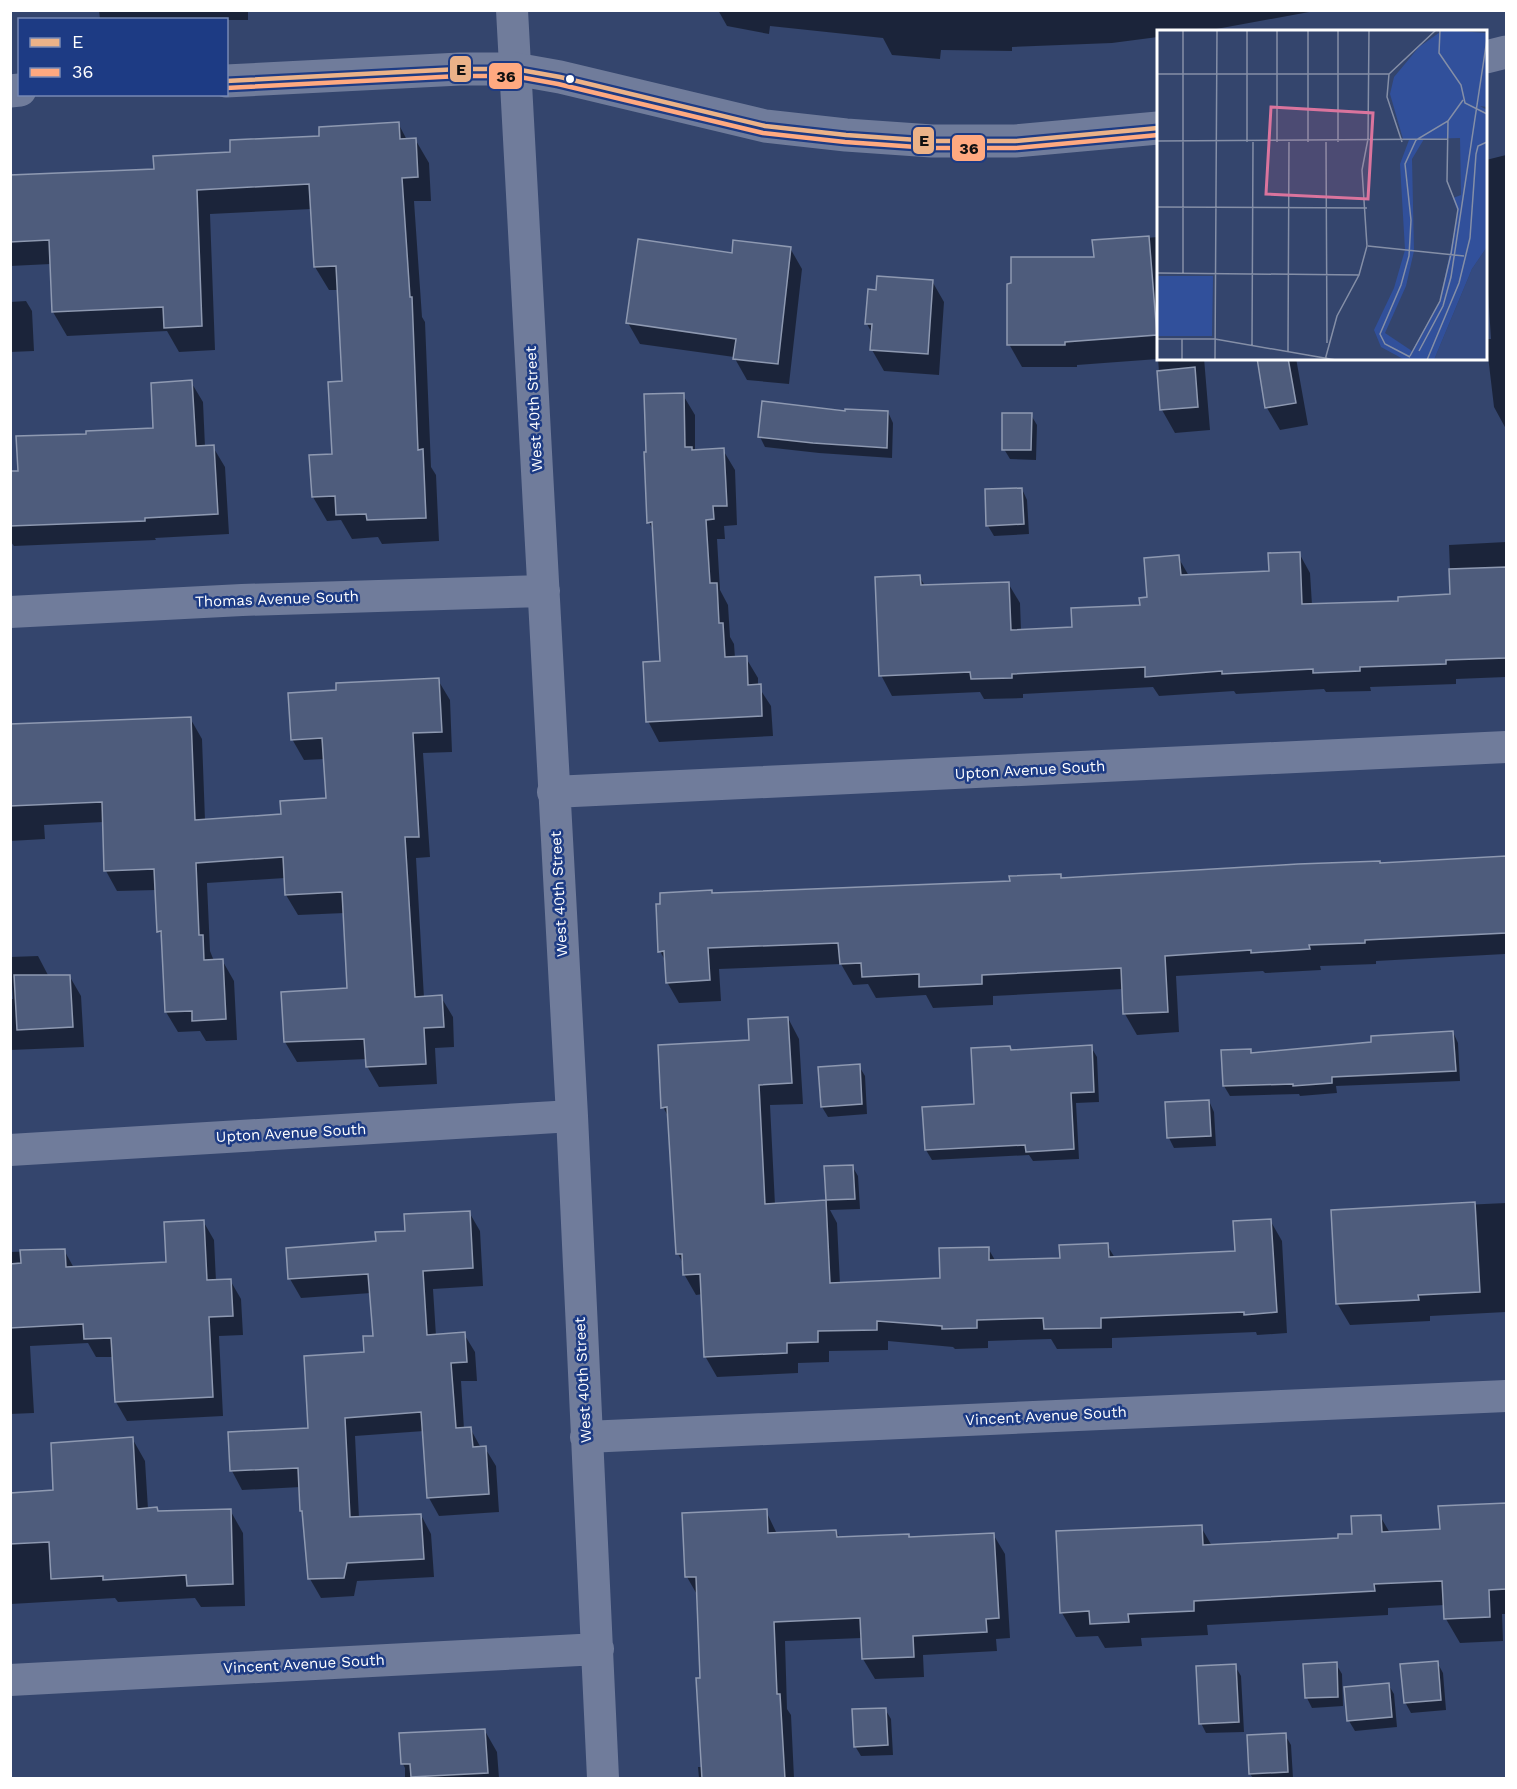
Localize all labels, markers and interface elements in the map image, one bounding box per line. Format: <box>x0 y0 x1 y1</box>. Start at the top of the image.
legend <box>18 18 228 96</box>
inset map <box>1157 30 1487 360</box>
text: E <box>72 31 83 52</box>
line badge: E <box>449 55 472 83</box>
text: E <box>456 60 466 79</box>
text: 36 <box>72 61 93 82</box>
line badge: 36 <box>488 62 523 90</box>
text: 36 <box>496 67 516 86</box>
unlabelled marker <box>564 73 576 85</box>
line badge: E <box>912 126 935 155</box>
text: E <box>919 131 929 150</box>
line badge: 36 <box>951 134 986 162</box>
text: 36 <box>959 139 979 158</box>
street label: West 40th Street <box>522 345 546 472</box>
street label: Thomas Avenue South <box>195 587 359 611</box>
street label: Upton Avenue South <box>954 757 1106 783</box>
street label: West 40th Street <box>547 830 571 957</box>
street label: Upton Avenue South <box>215 1120 367 1146</box>
street label: West 40th Street <box>571 1316 595 1443</box>
street label: Vincent Avenue South <box>965 1403 1127 1429</box>
street label: Vincent Avenue South <box>223 1651 385 1677</box>

